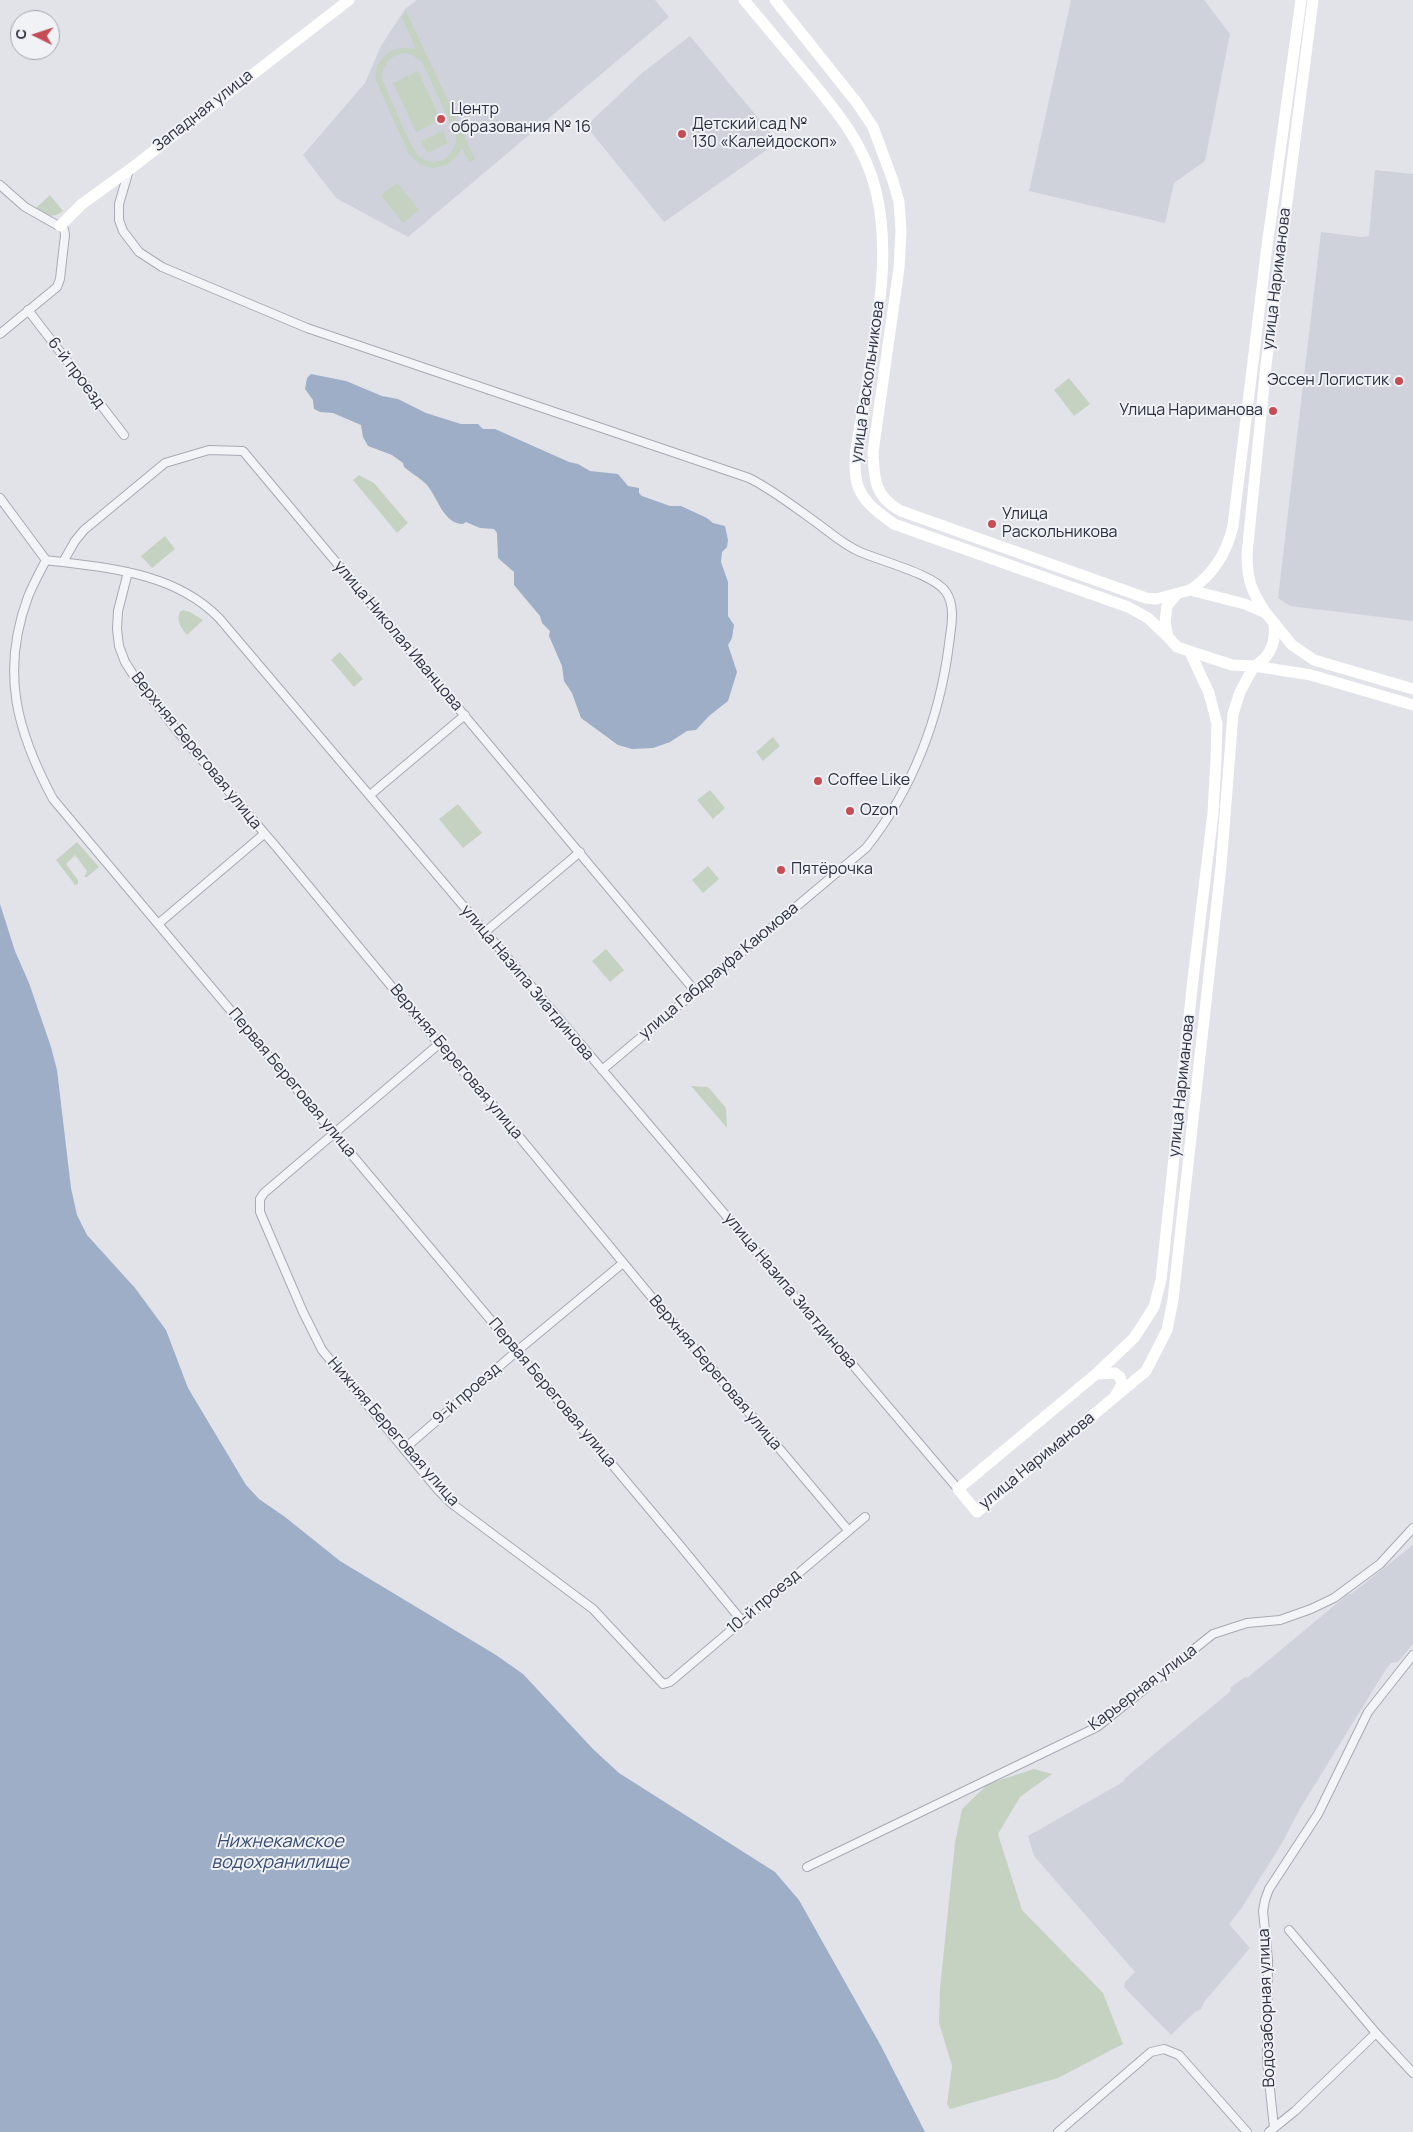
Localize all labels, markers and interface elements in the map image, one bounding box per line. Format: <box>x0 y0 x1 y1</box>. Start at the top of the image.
north arrow <box>10 10 60 60</box>
text: С <box>11 28 30 40</box>
street label: Западная улица <box>149 66 257 156</box>
place label: Центр образования № 16 <box>451 100 591 138</box>
marker: Центр образования № 16 <box>435 113 447 125</box>
place label: Детский сад № 130 «Калейдоскоп» <box>692 115 837 153</box>
marker: Детский сад № 130 «Калейдоскоп» <box>676 128 688 140</box>
street label: улица Нариманова <box>1259 207 1295 351</box>
street label: улица Раскольникова <box>847 300 889 464</box>
street label: 6-й проезд <box>43 334 109 412</box>
place label: Эссен Логистик <box>1267 371 1389 391</box>
marker: Эссен Логистик <box>1393 375 1405 387</box>
place label: Улица Нариманова <box>1119 401 1263 421</box>
marker: Улица Нариманова <box>1267 405 1279 417</box>
place label: Улица Раскольникова <box>1002 505 1117 543</box>
marker: Улица Раскольникова <box>986 518 998 530</box>
street label: улица Николая Иванцова <box>329 557 467 715</box>
street label: Верхняя Береговая улица <box>127 669 265 833</box>
place label: Coffee Like <box>828 771 910 791</box>
marker: Coffee Like <box>812 775 824 787</box>
place label: Ozon <box>860 801 898 821</box>
marker: Ozon <box>844 805 856 817</box>
place label: Пятёрочка <box>791 860 873 880</box>
marker: Пятёрочка <box>775 864 787 876</box>
street label: улица Габдрауфа Каюмова <box>635 899 803 1043</box>
street label: улица Назипа Зиатдинова <box>456 901 598 1065</box>
street label: Верхняя Береговая улица <box>386 981 526 1143</box>
street label: Первая Береговая улица <box>224 1005 360 1161</box>
street label: улица Нариманова <box>1165 1014 1199 1158</box>
street label: улица Назипа Зиатдинова <box>719 1209 861 1373</box>
street label: Верхняя Береговая улица <box>645 1292 785 1454</box>
street label: Первая Береговая улица <box>484 1315 620 1471</box>
street label: Нижняя Береговая улица <box>323 1354 463 1510</box>
street label: 9-й проезд <box>429 1359 505 1429</box>
street label: улица Нариманова <box>975 1408 1099 1514</box>
street label: 10-й проезд <box>723 1566 805 1638</box>
street label: Карьерная улица <box>1085 1641 1201 1735</box>
water label: Нижнекамское водохранилище <box>211 1831 349 1874</box>
street label: Водозаборная улица <box>1255 1928 1279 2088</box>

